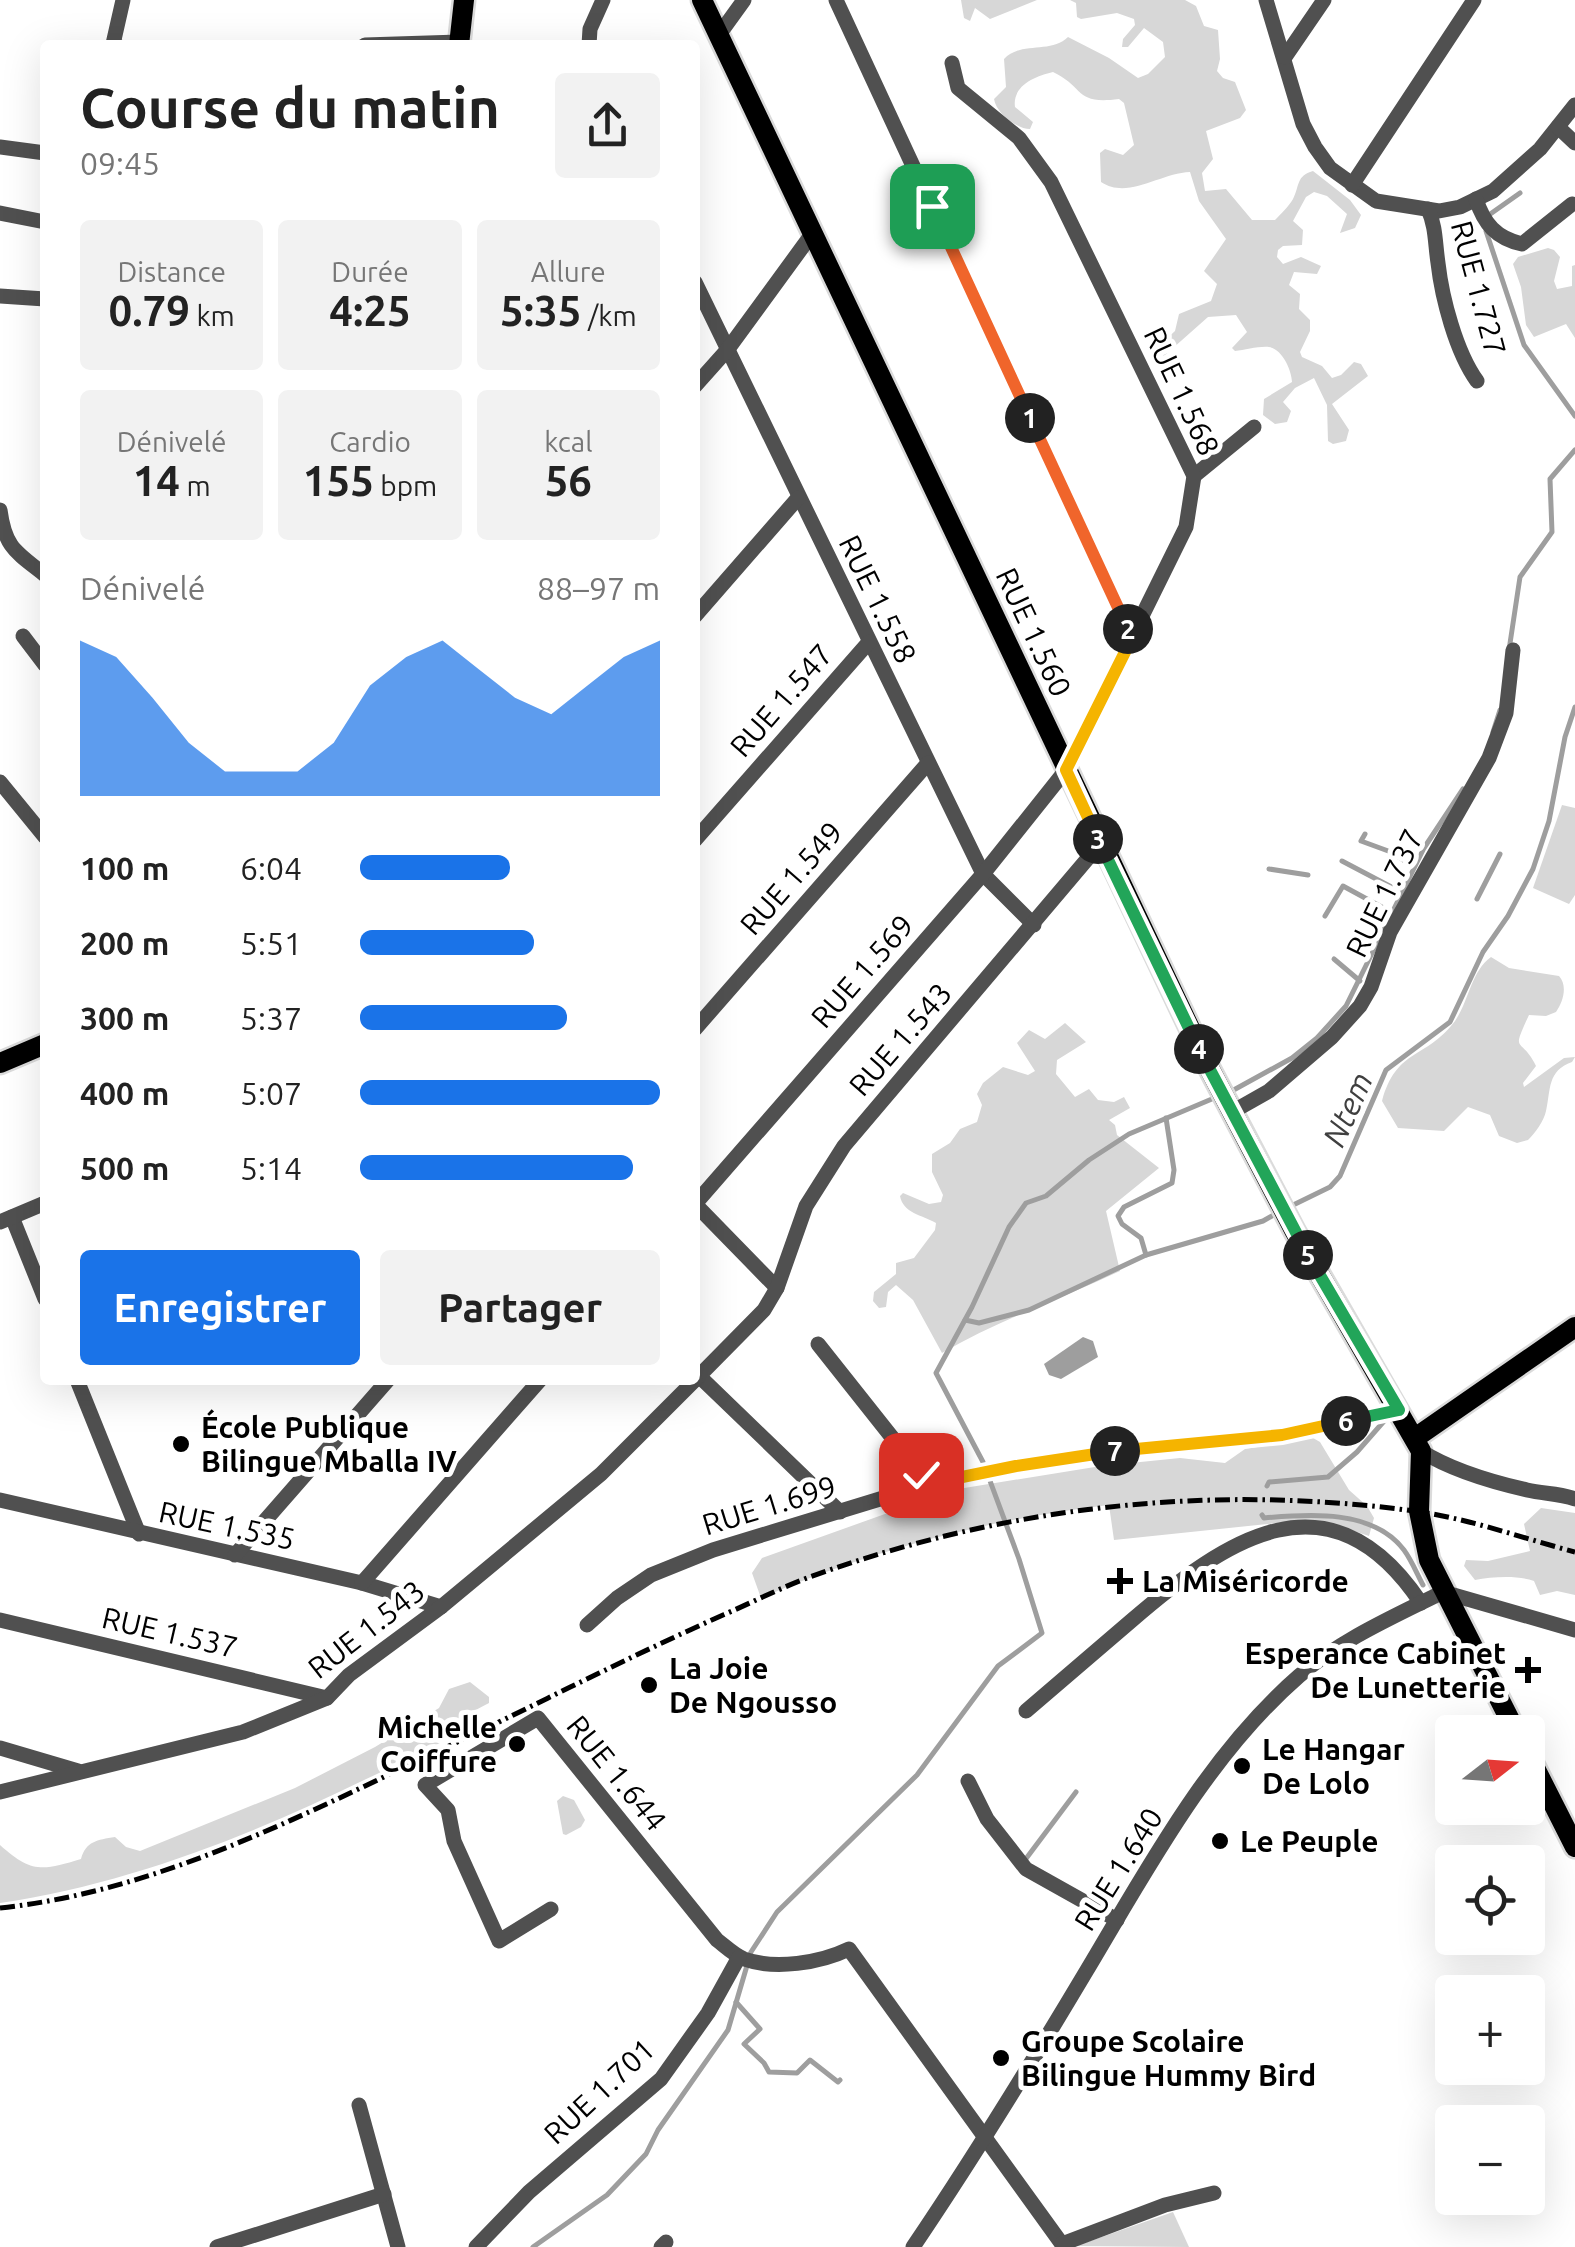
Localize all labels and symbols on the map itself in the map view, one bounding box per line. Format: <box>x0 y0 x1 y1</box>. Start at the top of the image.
pin <box>890 164 975 249</box>
street label: RUE 1.727 <box>1445 217 1513 359</box>
street label: RUE 1.568 <box>1137 321 1227 461</box>
pin: 1 <box>1005 393 1055 443</box>
street label: RUE 1.558 <box>832 530 924 668</box>
street label: RUE 1.560 <box>989 562 1079 702</box>
pin: 2 <box>1103 604 1153 654</box>
street label: RUE 1.547 <box>723 637 839 763</box>
pin: 3 <box>1073 814 1123 864</box>
street label: RUE 1.549 <box>733 815 849 941</box>
street label: RUE 1.737 <box>1338 824 1430 962</box>
street label: RUE 1.569 <box>804 908 920 1034</box>
street label: RUE 1.543 <box>842 976 958 1102</box>
pin: 4 <box>1174 1024 1224 1074</box>
water label: Ntem <box>1315 1066 1379 1152</box>
pin: 5 <box>1283 1230 1333 1280</box>
pin: 6 <box>1321 1396 1371 1446</box>
place label: École Publique Bilingue Mballa IV <box>201 1409 457 1478</box>
pin: 7 <box>1090 1426 1140 1476</box>
marker: École Publique Bilingue Mballa IV <box>170 1433 192 1455</box>
pin <box>879 1433 964 1518</box>
street label: RUE 1.699 <box>698 1469 840 1541</box>
street label: RUE 1.535 <box>156 1494 298 1556</box>
place label: La Miséricorde <box>1142 1564 1349 1598</box>
marker: La Miséricorde <box>1107 1568 1133 1594</box>
street label: RUE 1.543 <box>301 1573 431 1685</box>
street label: RUE 1.537 <box>99 1600 241 1664</box>
place label: Esperance Cabinet De Lunetterie <box>1245 1636 1506 1704</box>
place label: La Joie De Ngousso <box>669 1651 837 1719</box>
marker: Esperance Cabinet De Lunetterie <box>1515 1657 1541 1683</box>
marker: La Joie De Ngousso <box>638 1674 660 1696</box>
street label: RUE 1.644 <box>560 1709 674 1837</box>
place label: Michelle Coiffure <box>377 1710 497 1778</box>
north arrow <box>1435 1715 1545 1825</box>
place label: Le Hangar De Lolo <box>1262 1732 1405 1800</box>
marker: Michelle Coiffure <box>506 1733 528 1755</box>
marker: Le Hangar De Lolo <box>1231 1755 1253 1777</box>
street label: RUE 1.640 <box>1067 1801 1169 1937</box>
place label: Le Peuple <box>1240 1824 1379 1858</box>
marker: Le Peuple <box>1209 1830 1231 1852</box>
place label: Groupe Scolaire Bilingue Hummy Bird <box>1021 2024 1316 2092</box>
street label: RUE 1.701 <box>537 2032 661 2150</box>
marker: Groupe Scolaire Bilingue Hummy Bird <box>990 2047 1012 2069</box>

